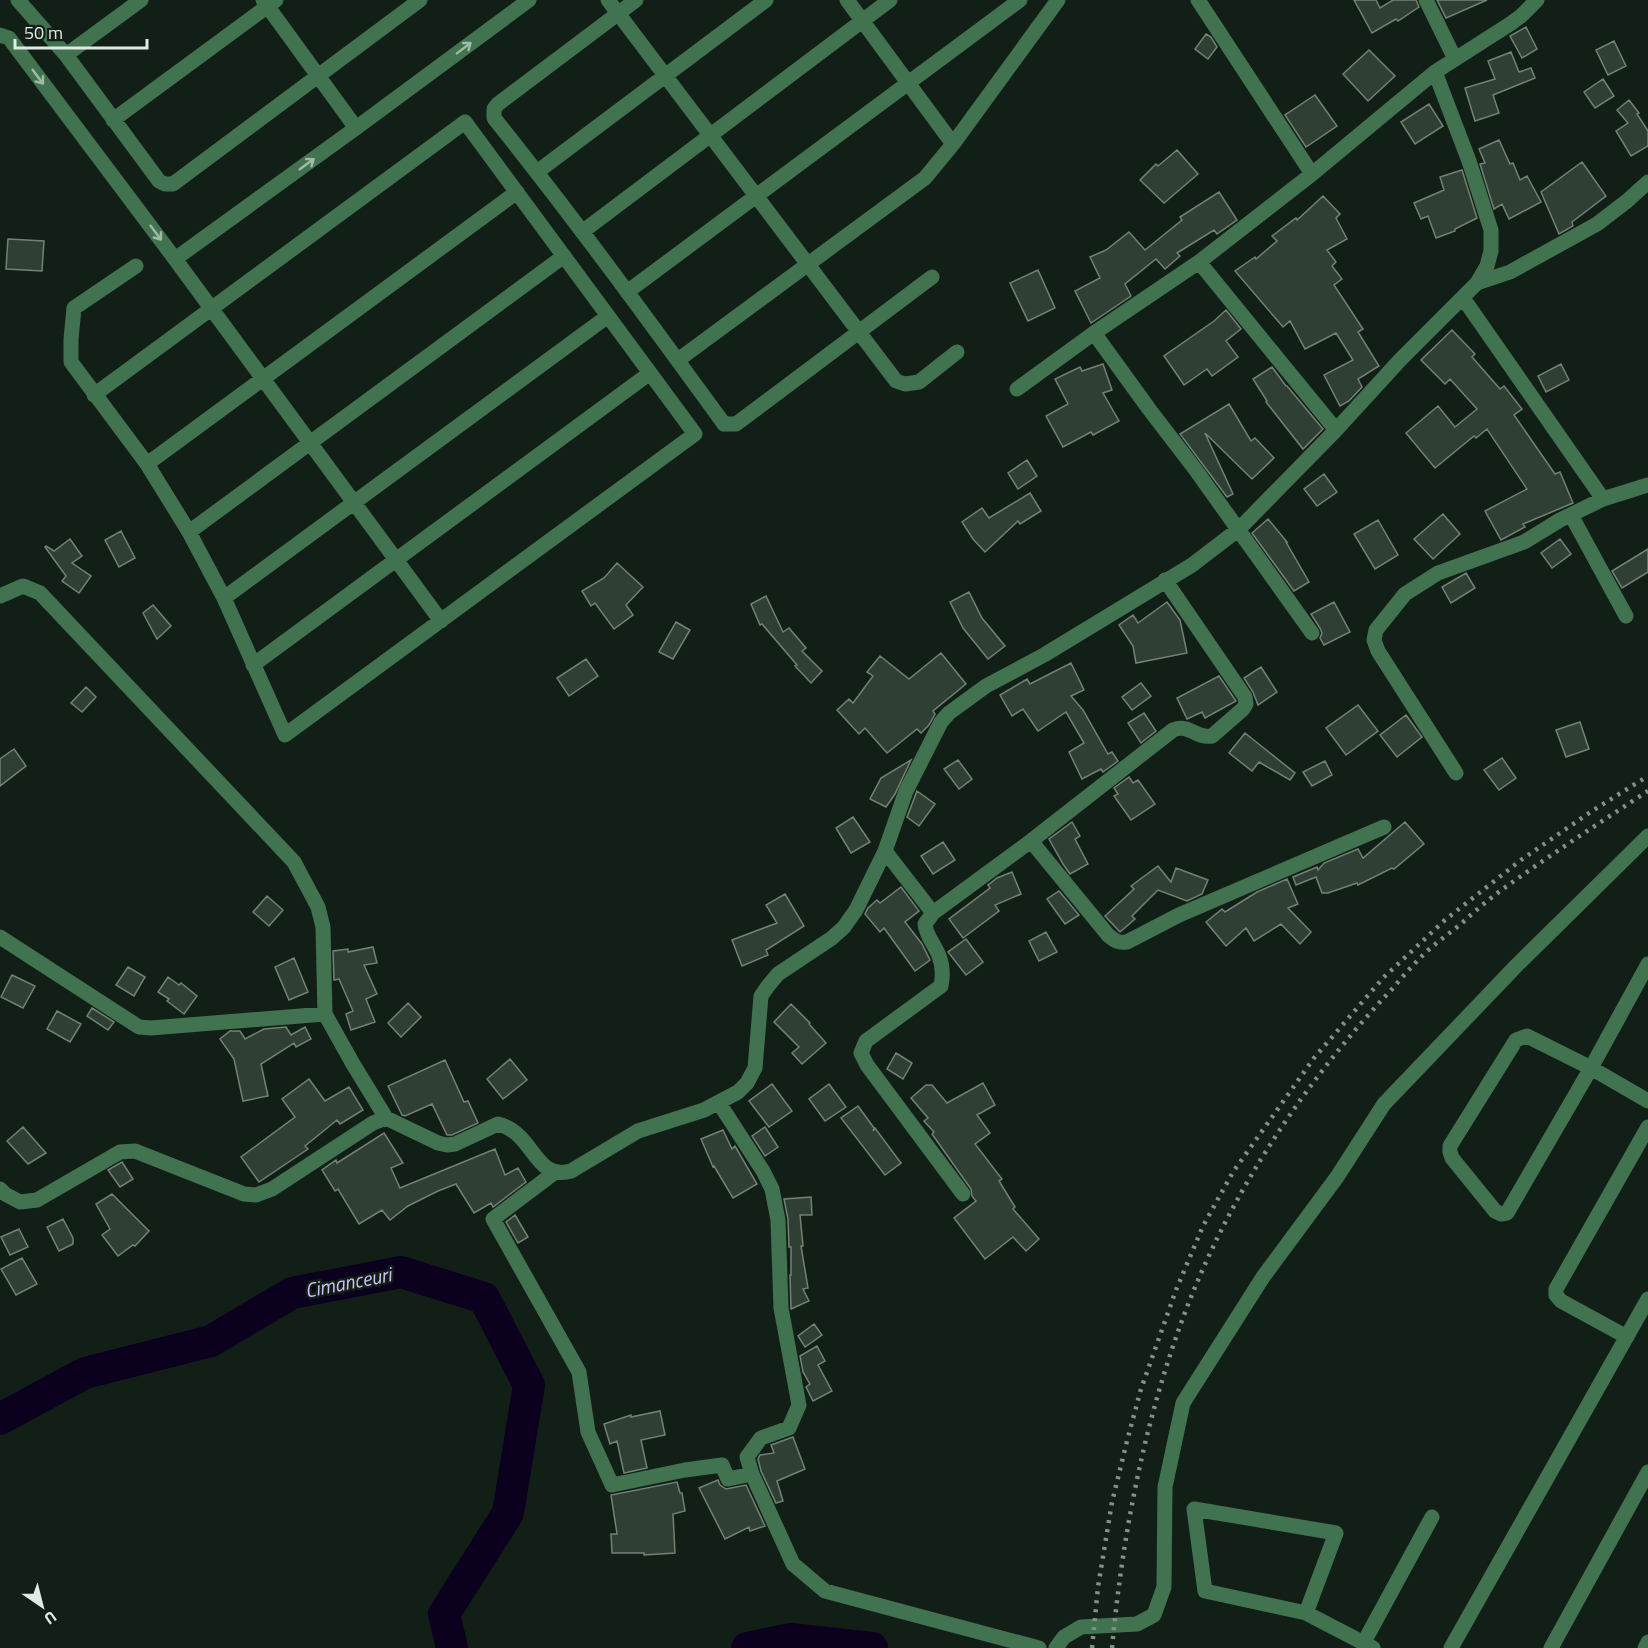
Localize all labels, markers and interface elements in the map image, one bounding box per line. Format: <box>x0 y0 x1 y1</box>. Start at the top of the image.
scale bar <box>15 12 147 50</box>
text: 50 m <box>24 19 63 46</box>
one-way arrow <box>456 42 472 55</box>
one-way arrow <box>32 69 45 85</box>
one-way arrow <box>299 158 315 170</box>
one-way arrow <box>149 225 162 241</box>
water label: Cimanceuri <box>302 1258 397 1306</box>
north arrow <box>12 1576 72 1636</box>
text: U <box>39 1605 62 1631</box>

